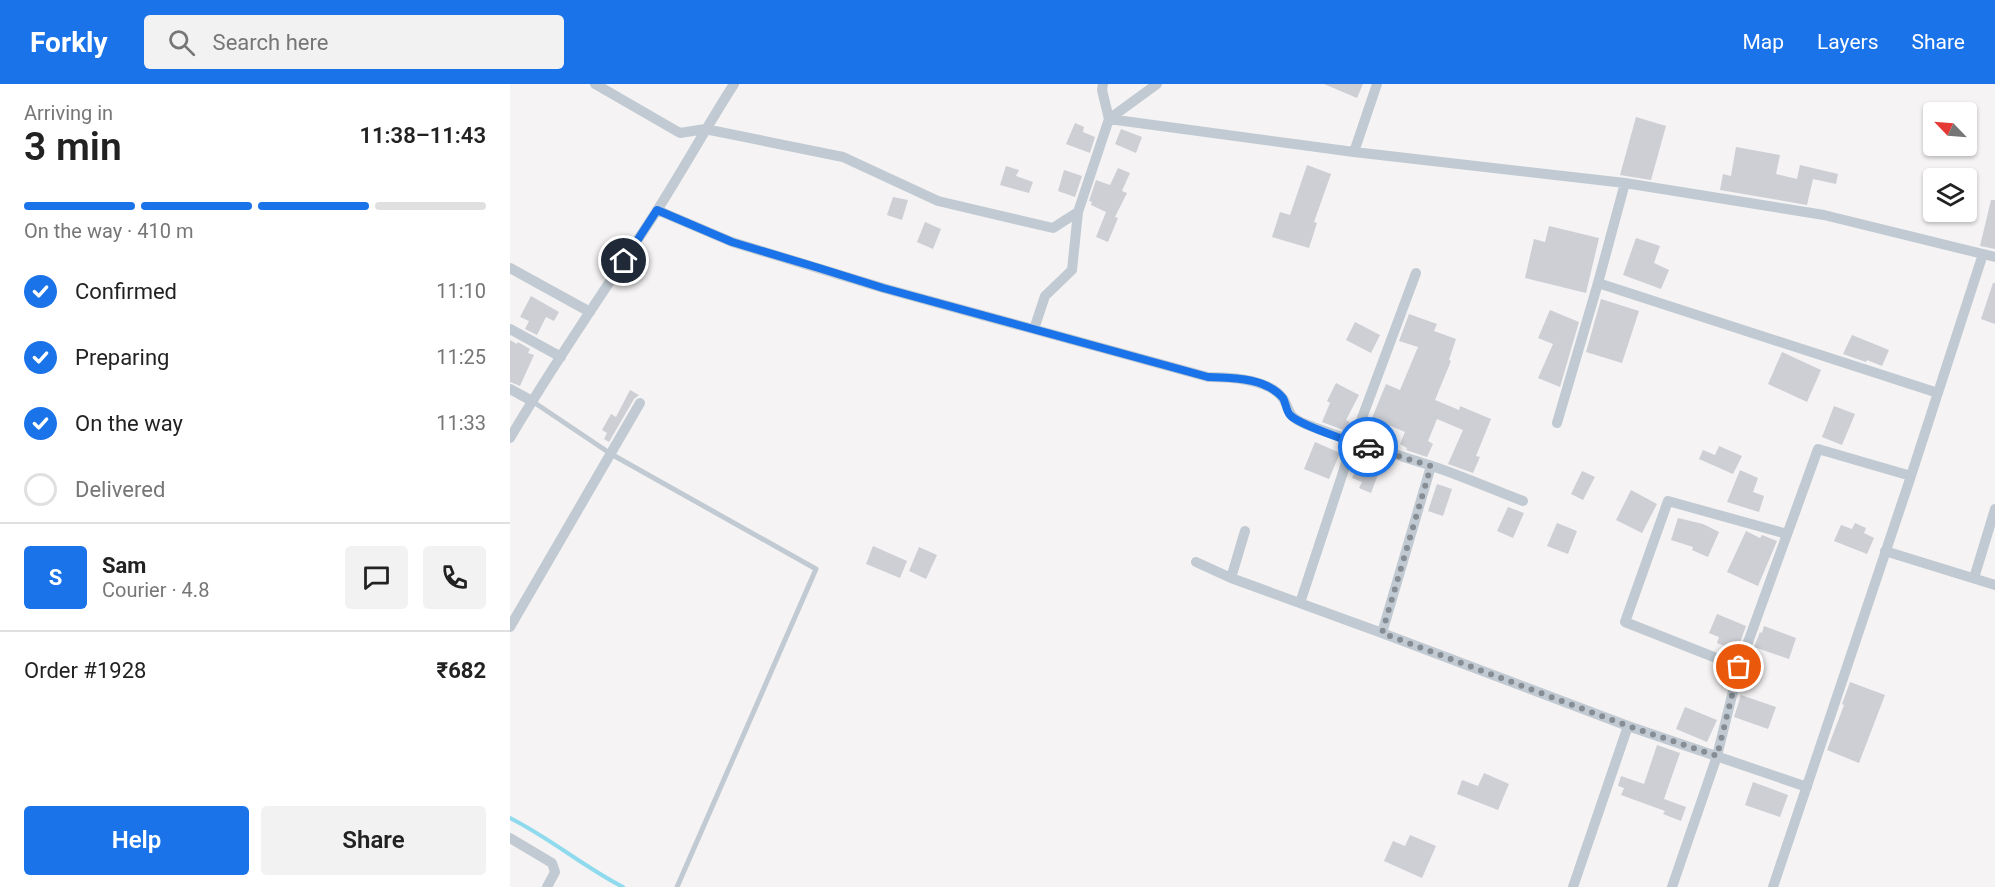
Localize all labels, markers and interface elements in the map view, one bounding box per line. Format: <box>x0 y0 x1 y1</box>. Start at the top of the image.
search box <box>144 15 564 69</box>
text: Forkly <box>30 26 108 59</box>
icon: search <box>165 26 198 59</box>
text: Search here <box>213 30 328 55</box>
text: Map <box>1742 30 1784 54</box>
text: Layers <box>1817 30 1878 54</box>
text: Share <box>1911 30 1965 54</box>
text: Arriving in <box>24 101 113 125</box>
north arrow <box>1923 102 1977 156</box>
map controls <box>1923 102 1977 222</box>
text: 11:38–11:43 <box>359 123 486 148</box>
text: 3 min <box>24 124 122 170</box>
button: layers <box>1923 168 1977 222</box>
text: On the way · 410 m <box>24 219 193 243</box>
pin <box>598 235 649 286</box>
icon: home <box>607 244 640 277</box>
icon: check <box>24 275 57 308</box>
text: Confirmed <box>75 279 177 304</box>
text: 11:10 <box>436 279 486 303</box>
icon: check <box>24 341 57 374</box>
text: Preparing <box>75 345 169 370</box>
text: 11:25 <box>436 345 486 369</box>
icon: check <box>24 407 57 440</box>
text: On the way <box>75 411 183 436</box>
text: 11:33 <box>436 411 486 435</box>
courier <box>1338 417 1398 477</box>
icon: car <box>1352 431 1385 464</box>
text: Delivered <box>75 477 165 502</box>
button: chat <box>345 546 408 609</box>
button: phone <box>423 546 486 609</box>
text: Sam <box>102 553 146 578</box>
text: S <box>49 565 62 590</box>
text: Courier · 4.8 <box>102 578 209 602</box>
pin <box>1713 641 1764 692</box>
icon: bag <box>1722 650 1755 683</box>
text: Order #1928 <box>24 658 146 683</box>
text: ₹682 <box>437 658 486 683</box>
button: Help <box>24 806 249 875</box>
button: Share <box>261 806 486 875</box>

